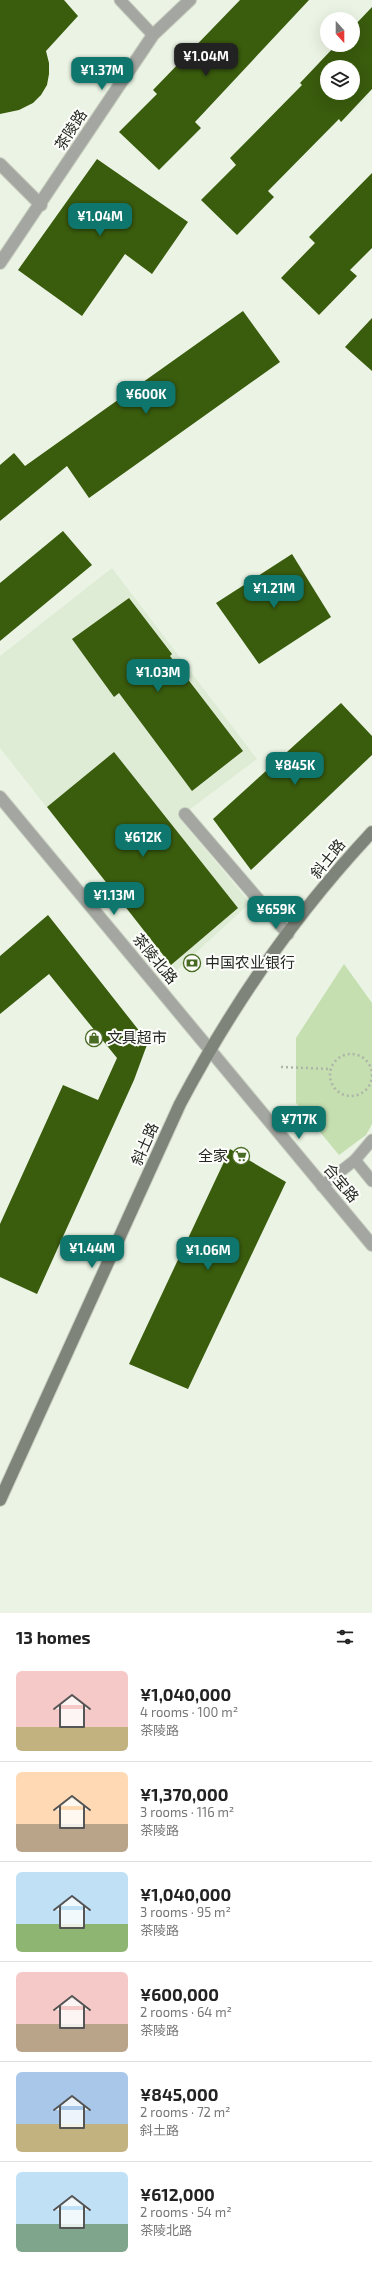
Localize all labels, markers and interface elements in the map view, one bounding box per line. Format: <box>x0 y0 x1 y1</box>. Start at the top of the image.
north arrow <box>320 12 360 52</box>
map controls <box>320 12 360 100</box>
pin: ¥1.04M <box>173 43 239 77</box>
text: ¥1.04M <box>183 48 229 64</box>
pin: ¥1.37M <box>69 57 135 91</box>
button: layers <box>320 60 360 100</box>
text: ¥1.37M <box>80 62 124 78</box>
street label: 茶陵路 <box>50 106 90 153</box>
pin: ¥1.04M <box>67 203 133 237</box>
text: ¥1.04M <box>77 208 123 224</box>
pin: ¥600K <box>118 381 174 415</box>
text: ¥600K <box>126 386 166 402</box>
pin: ¥1.21M <box>241 575 307 609</box>
text: ¥1.21M <box>253 580 295 596</box>
pin: ¥1.03M <box>125 659 191 693</box>
text: ¥1.03M <box>136 664 180 680</box>
pin: ¥845K <box>267 752 323 786</box>
text: ¥845K <box>275 757 315 773</box>
pin: ¥612K <box>115 824 171 858</box>
text: ¥612K <box>124 829 162 845</box>
street label: 斜土路 <box>306 835 348 882</box>
pin: ¥1.13M <box>81 882 147 916</box>
text: ¥1.13M <box>93 887 135 903</box>
pin: ¥659K <box>248 896 304 930</box>
text: ¥659K <box>256 901 296 917</box>
street label: 茶陵北路 <box>130 930 182 987</box>
bank icon: 中国农业银行 <box>182 953 202 973</box>
place label: 中国农业银行 <box>205 953 295 971</box>
shop icon: 文具超市 <box>84 1028 104 1048</box>
place label: 文具超市 <box>107 1028 167 1046</box>
pin: ¥717K <box>271 1106 327 1140</box>
text: ¥717K <box>281 1111 317 1127</box>
street label: 斜土路 <box>127 1119 161 1168</box>
place label: 全家 <box>198 1146 228 1164</box>
supermarket icon: 全家 <box>231 1146 251 1166</box>
street label: 合宝路 <box>320 1159 363 1205</box>
pin: ¥1.44M <box>59 1235 125 1269</box>
pin: ¥1.06M <box>175 1237 241 1271</box>
text: ¥1.44M <box>69 1240 115 1256</box>
text: ¥1.06M <box>185 1242 231 1258</box>
icon: filters <box>334 1626 356 1648</box>
text: 13 homes <box>16 1627 91 1647</box>
text: ¥1,040,000 <box>140 1684 231 1704</box>
icon: home <box>48 1687 96 1735</box>
text: 4 rooms · 100 m² <box>140 1704 238 1720</box>
text: 茶陵路 <box>140 1722 179 1738</box>
text: ¥1,370,000 <box>140 1784 228 1804</box>
icon: home <box>48 1788 96 1836</box>
text: 3 rooms · 116 m² <box>140 1804 234 1820</box>
text: 茶陵路 <box>140 1822 179 1838</box>
text: ¥1,040,000 <box>140 1884 231 1904</box>
icon: home <box>48 1888 96 1936</box>
text: 3 rooms · 95 m² <box>140 1904 231 1920</box>
text: 茶陵路 <box>140 1922 179 1938</box>
text: ¥600,000 <box>140 1984 219 2004</box>
icon: home <box>48 1988 96 2036</box>
text: 2 rooms · 64 m² <box>140 2004 232 2020</box>
text: 茶陵路 <box>140 2022 179 2038</box>
text: ¥845,000 <box>140 2084 218 2104</box>
icon: home <box>48 2088 96 2136</box>
text: 2 rooms · 72 m² <box>140 2104 231 2120</box>
text: 斜土路 <box>140 2122 179 2138</box>
text: ¥612,000 <box>140 2184 215 2204</box>
icon: home <box>48 2188 96 2236</box>
text: 2 rooms · 54 m² <box>140 2204 232 2220</box>
text: 茶陵北路 <box>140 2222 192 2238</box>

